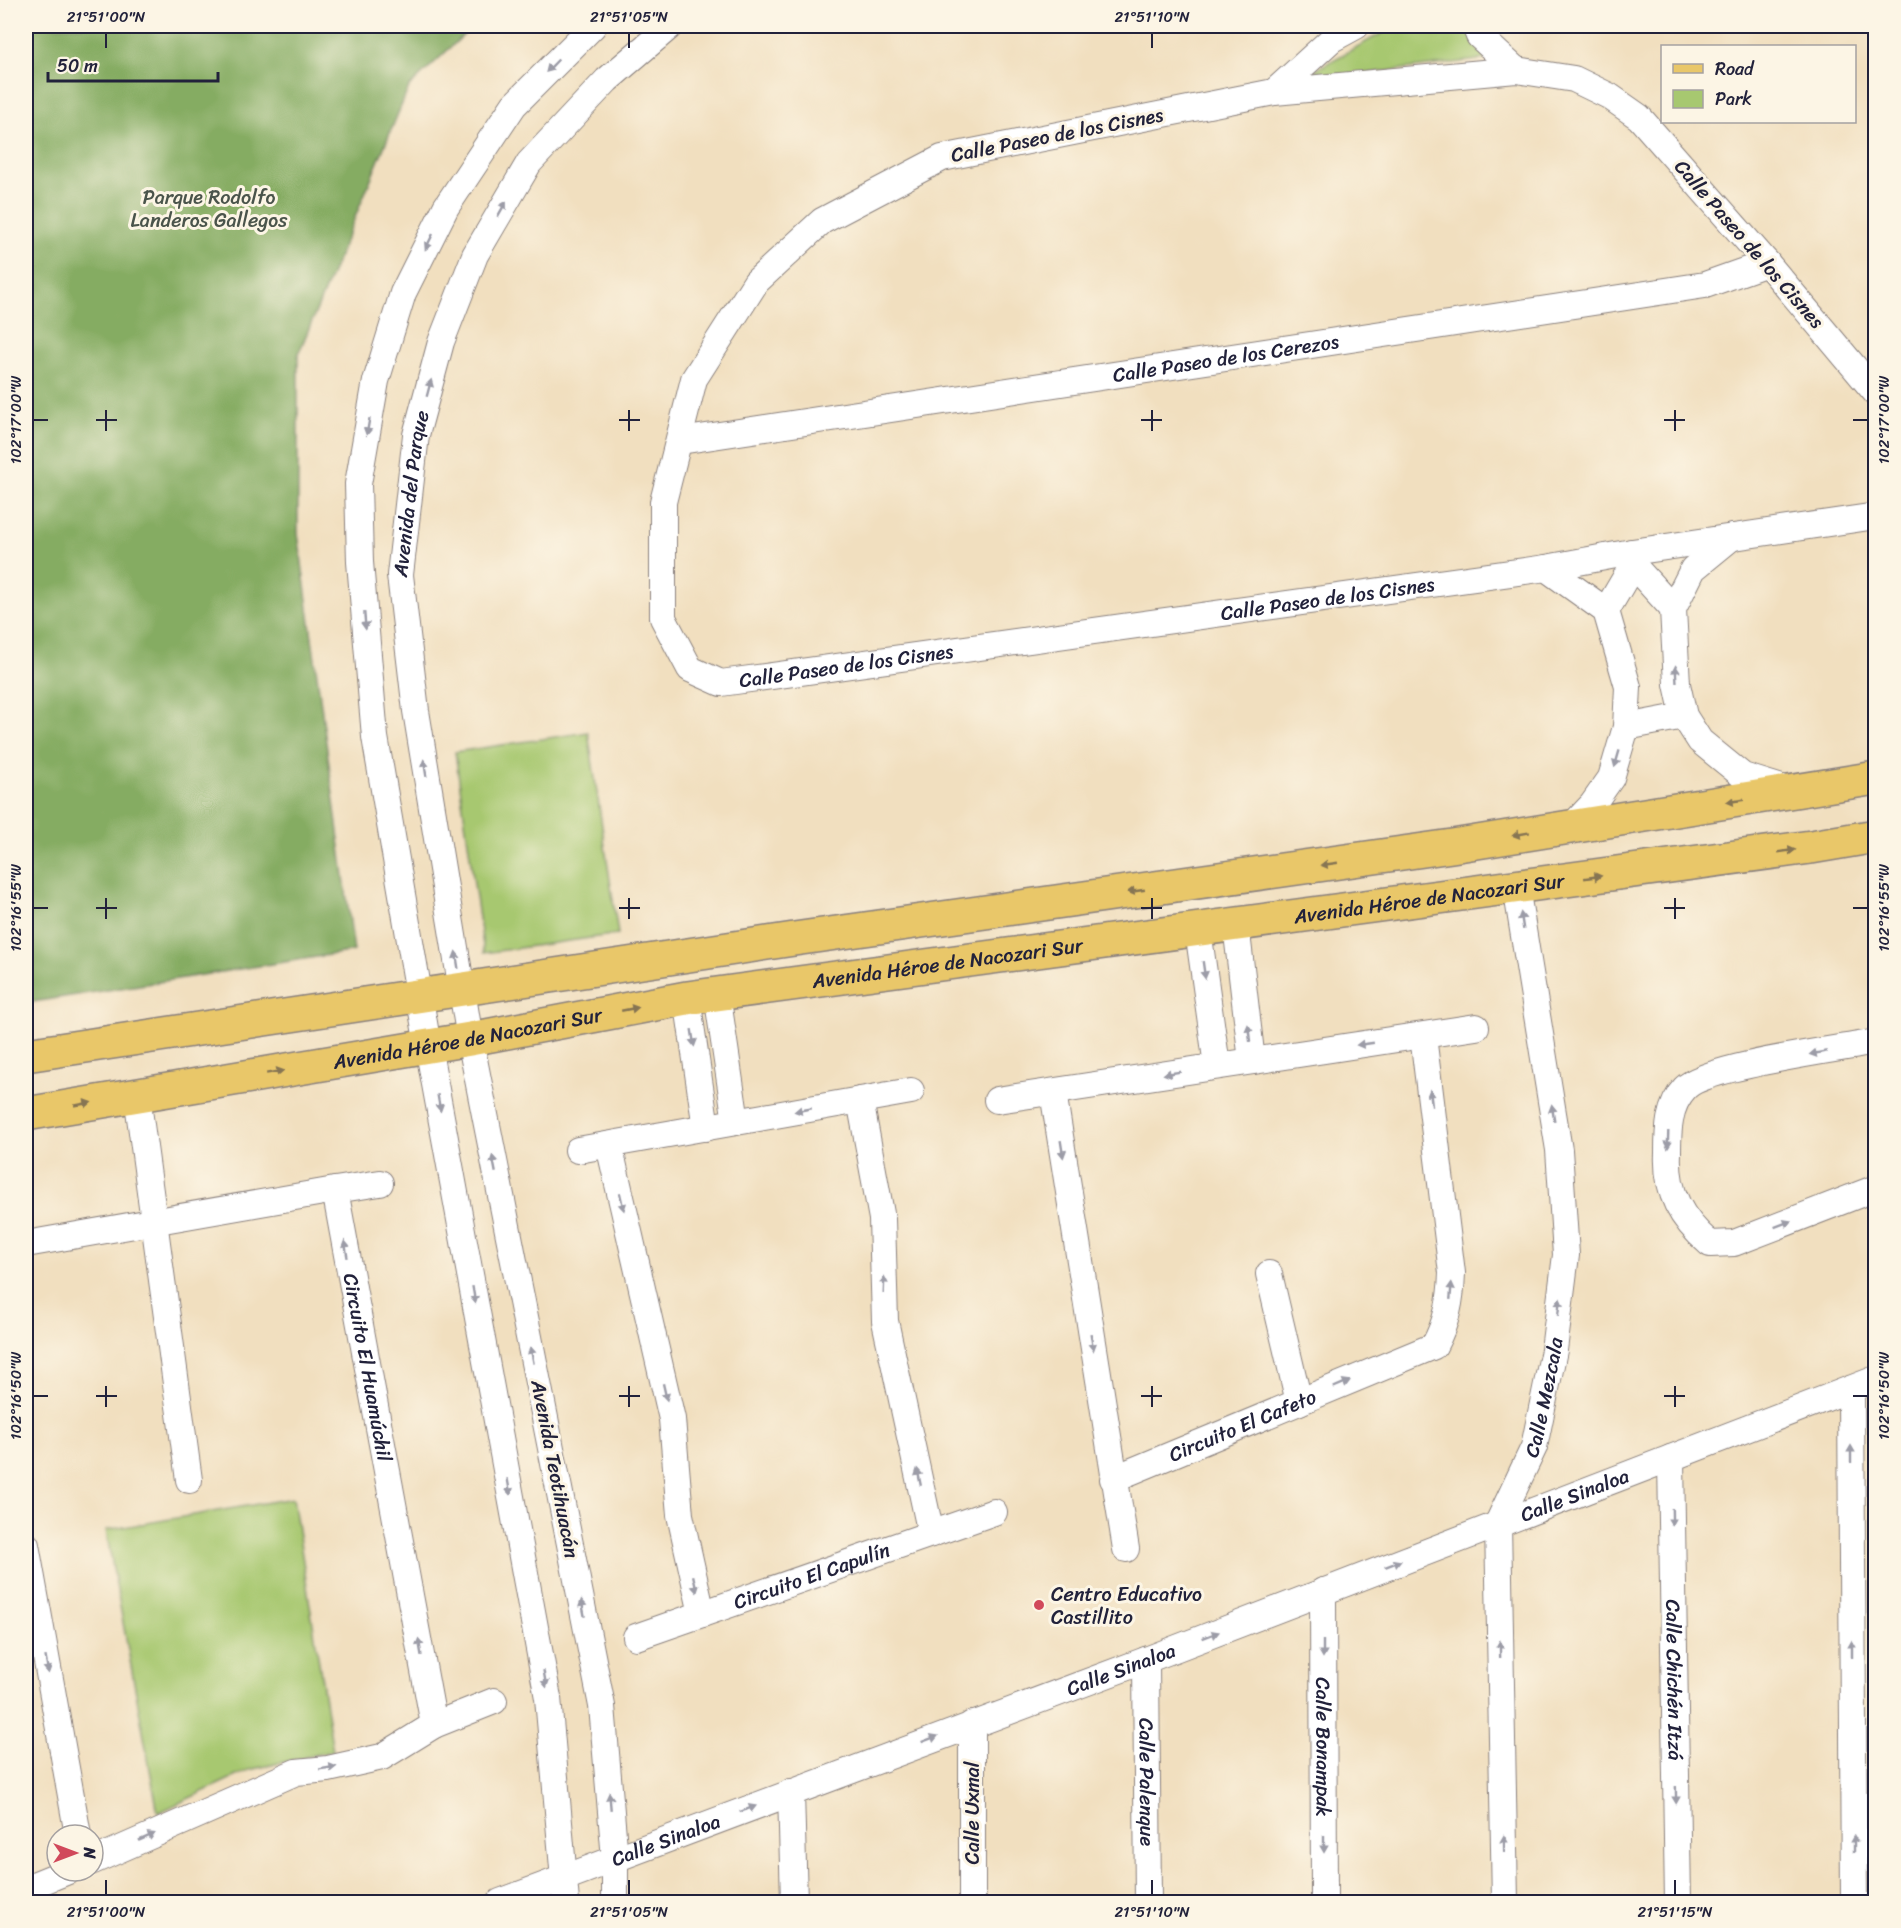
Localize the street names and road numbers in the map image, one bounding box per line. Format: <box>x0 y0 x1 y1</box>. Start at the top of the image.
street label: Calle Paseo de los Cisnes <box>948 97 1167 173</box>
street label: Calle Paseo de los Cisnes <box>1665 151 1833 337</box>
street label: Calle Paseo de los Cerezos <box>1110 323 1342 392</box>
street label: Avenida del Parque <box>382 406 439 580</box>
street label: Calle Paseo de los Cisnes <box>1218 566 1437 631</box>
street label: Calle Paseo de los Cisnes <box>737 633 956 698</box>
street label: Avenida Héroe de Nacozari Sur <box>1291 863 1567 934</box>
street label: Avenida Héroe de Nacozari Sur <box>809 927 1086 999</box>
street label: Avenida Héroe de Nacozari Sur <box>329 997 606 1080</box>
street label: Circuito El Huamúchil <box>333 1270 403 1466</box>
street label: Calle Mezcala <box>1514 1334 1573 1463</box>
street label: Avenida Teotihuacán <box>520 1376 589 1561</box>
street label: Circuito El Cafeto <box>1163 1379 1322 1472</box>
street label: Calle Sinaloa <box>1515 1458 1634 1532</box>
street label: Circuito El Capulín <box>729 1532 895 1619</box>
street label: Calle Chichén Itzá <box>1656 1599 1693 1761</box>
street label: Calle Sinaloa <box>1061 1633 1181 1706</box>
street label: Calle Bonampak <box>1306 1677 1341 1817</box>
street label: Calle Palenque <box>1129 1718 1165 1847</box>
street label: Calle Uxmal <box>955 1760 990 1864</box>
street label: Calle Sinaloa <box>606 1803 725 1876</box>

